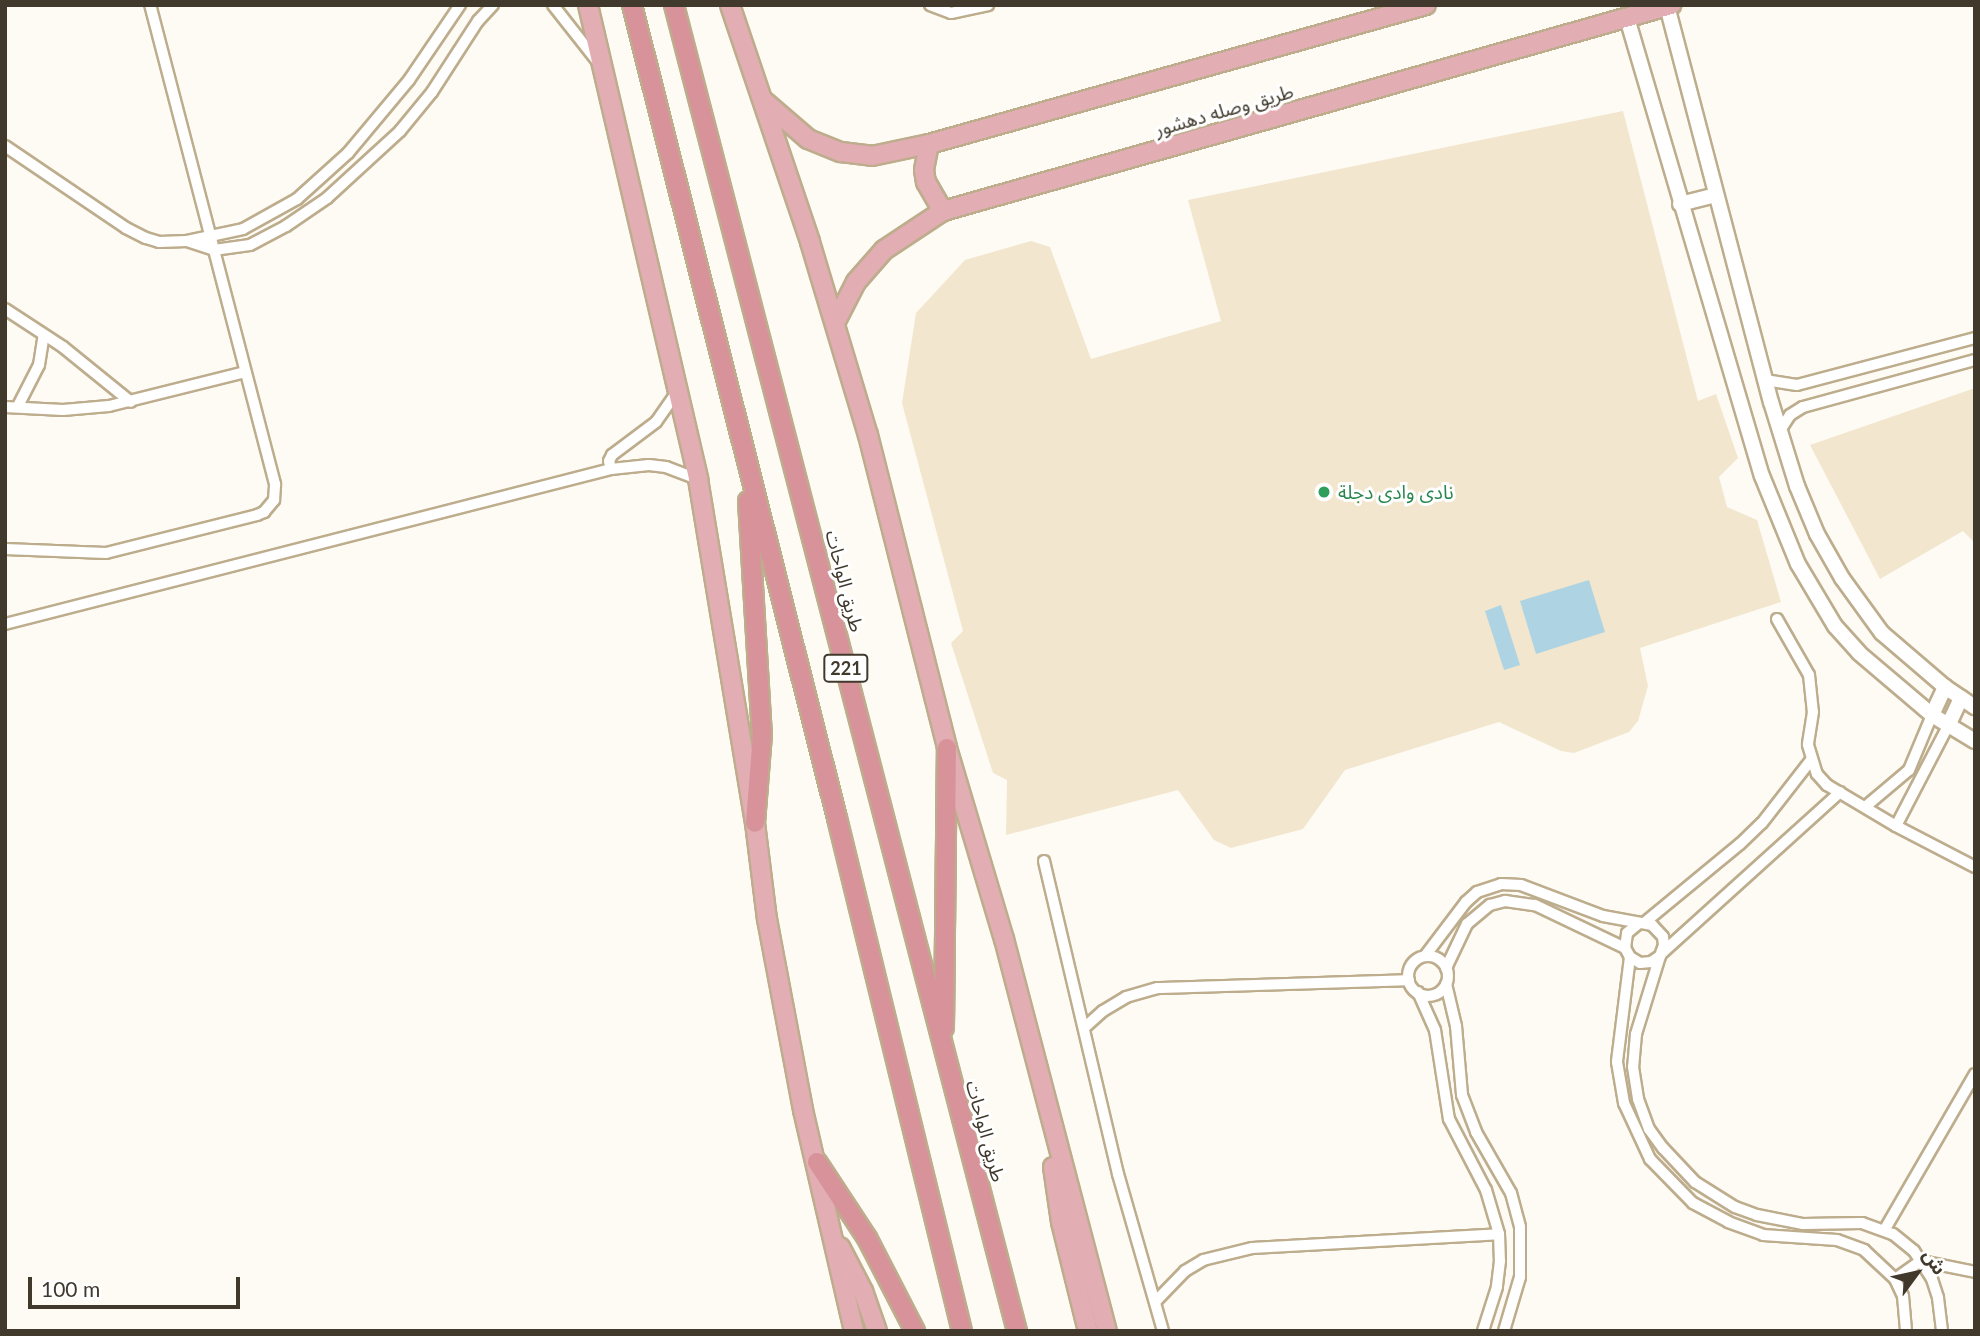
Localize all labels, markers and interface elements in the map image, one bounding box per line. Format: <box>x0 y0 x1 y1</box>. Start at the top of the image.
street label: طريق وصله دهشور <box>1152 79 1296 141</box>
place label: نادى وادى دجلة <box>1338 481 1454 503</box>
marker: نادى وادى دجلة <box>1316 484 1332 500</box>
street label: طريق الواحات <box>821 528 869 634</box>
road number: 221 <box>823 654 869 682</box>
street label: طريق الواحات <box>961 1078 1011 1184</box>
north arrow <box>1882 1238 1952 1308</box>
text: ش <box>1918 1244 1952 1278</box>
scale bar <box>32 1262 243 1306</box>
text: 100 m <box>41 1276 100 1301</box>

